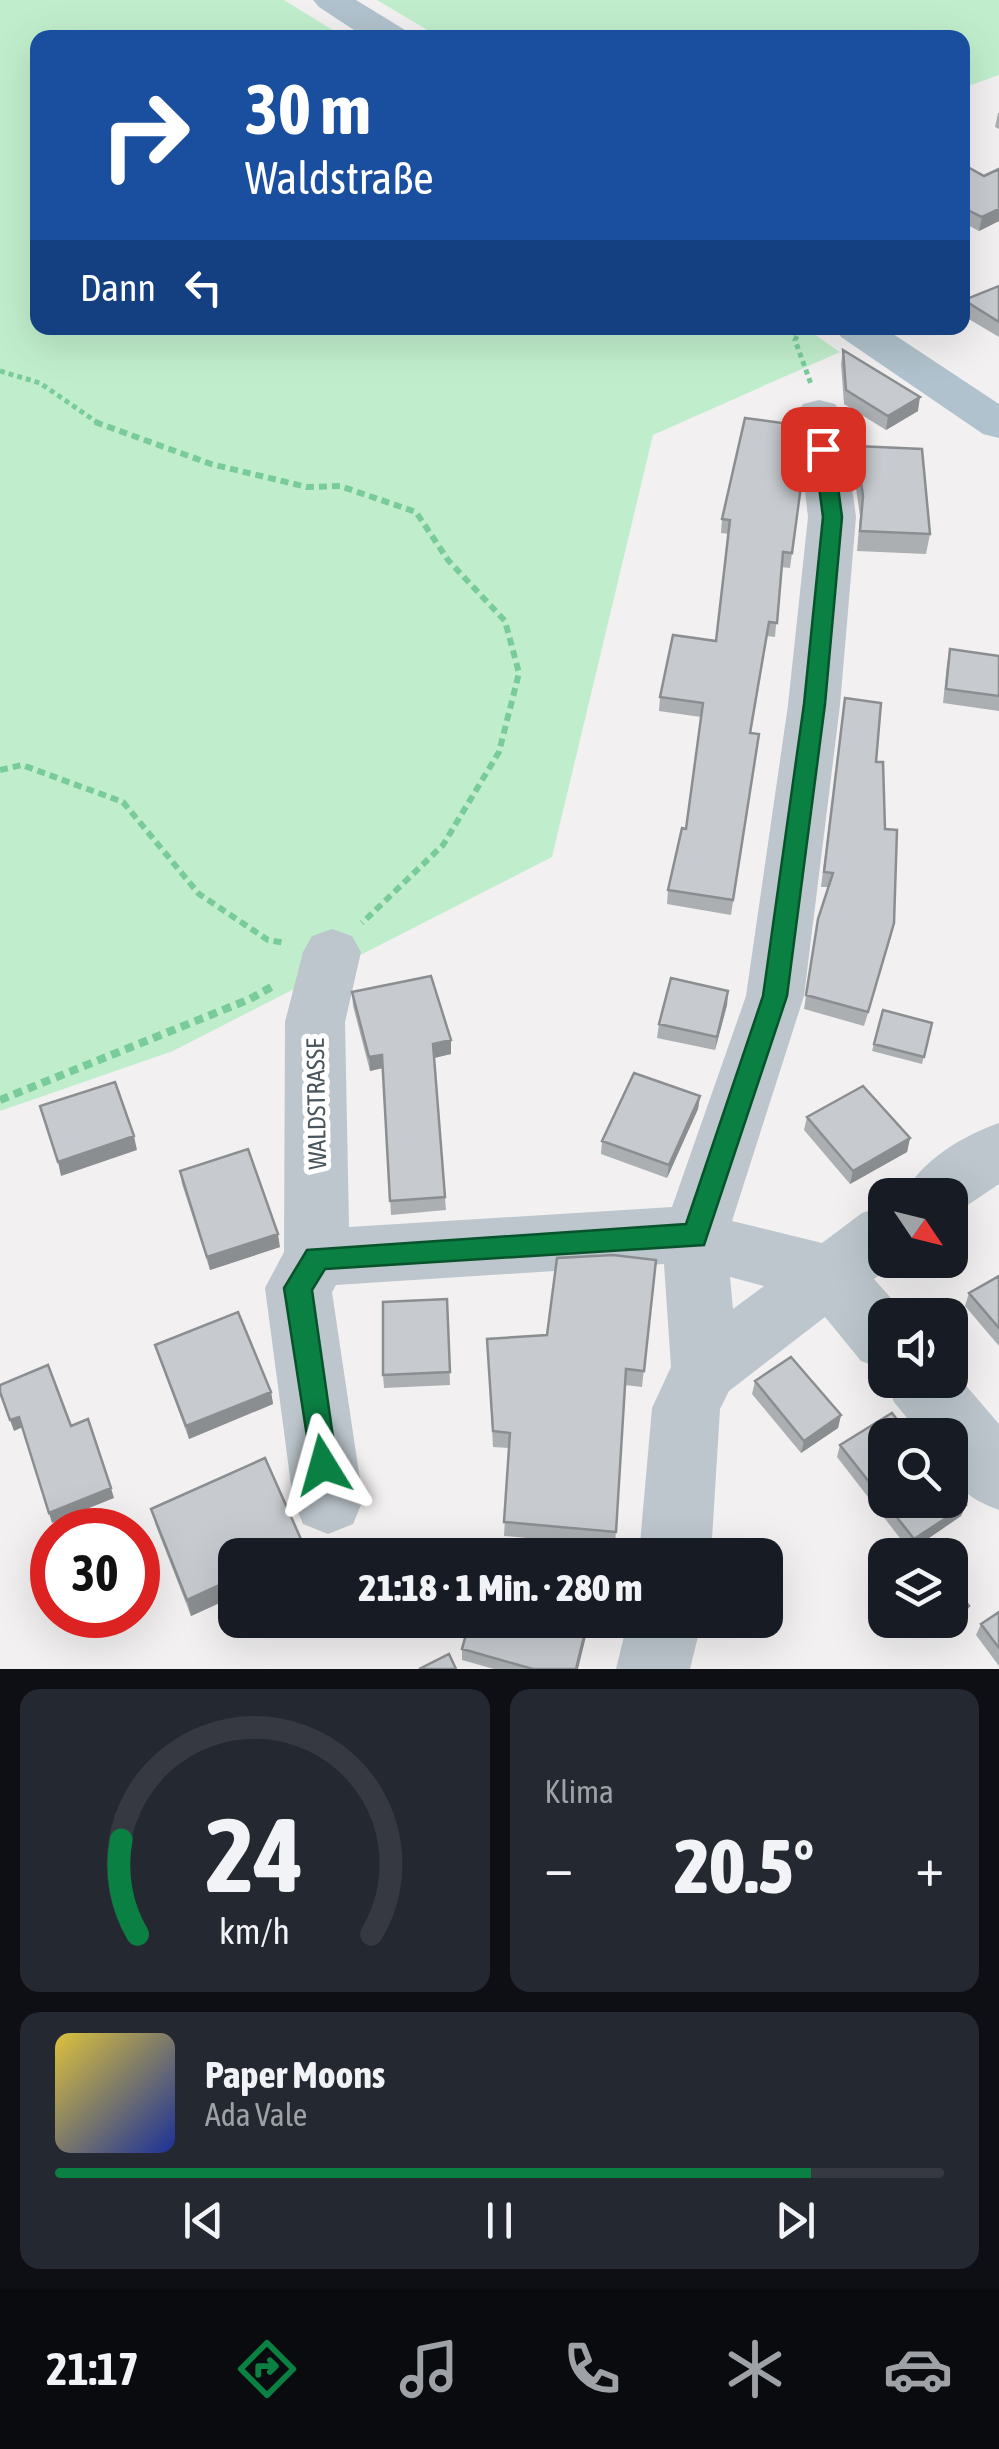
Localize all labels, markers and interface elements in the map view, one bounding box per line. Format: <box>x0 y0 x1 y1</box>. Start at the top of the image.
text: 30 m <box>245 69 371 149</box>
icon: right <box>80 70 210 200</box>
text: Waldstraße <box>245 152 434 204</box>
icon: left <box>176 260 231 315</box>
text: Dann <box>80 266 156 309</box>
pin <box>781 407 866 492</box>
icon: arrive <box>796 422 851 477</box>
street label: WALDSTRASSE <box>301 1038 331 1170</box>
north arrow <box>868 1178 968 1278</box>
map controls <box>868 1178 968 1638</box>
button: sound <box>868 1298 968 1398</box>
position arrow <box>271 1413 375 1517</box>
button: search <box>868 1418 968 1518</box>
speed limit sign: 30 <box>30 1508 160 1638</box>
button: layers <box>868 1538 968 1638</box>
text: 21:18 · 1 Min. · 280 m <box>359 1566 642 1609</box>
text: Klima <box>545 1773 614 1810</box>
text: 24 <box>206 1795 304 1914</box>
text: 20.5° <box>674 1823 814 1909</box>
text: − <box>545 1835 573 1898</box>
text: + <box>915 1835 944 1898</box>
text: km/h <box>219 1911 290 1952</box>
text: Paper Moons <box>205 2053 385 2096</box>
text: Ada Vale <box>205 2096 307 2133</box>
icon: previous <box>176 2193 231 2248</box>
icon: pause <box>472 2193 527 2248</box>
icon: next <box>768 2193 823 2248</box>
icon: directions <box>232 2334 302 2404</box>
icon: music <box>394 2334 464 2404</box>
icon: phone <box>557 2334 627 2404</box>
icon: climate <box>720 2334 790 2404</box>
icon: car <box>883 2334 953 2404</box>
text: 21:17 <box>46 2343 139 2395</box>

